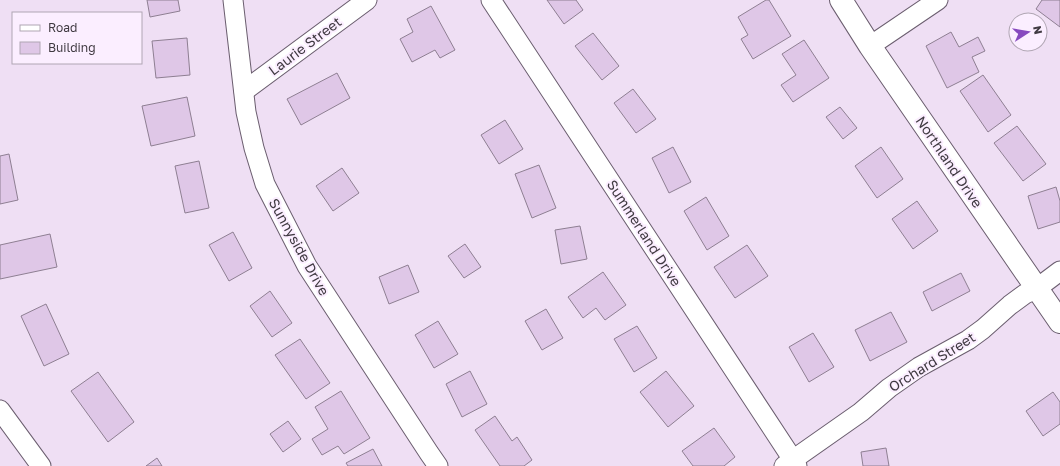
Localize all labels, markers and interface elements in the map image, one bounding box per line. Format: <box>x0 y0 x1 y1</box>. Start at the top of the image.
legend <box>12 12 142 64</box>
north arrow <box>1008 12 1048 52</box>
street label: Laurie Street <box>265 13 344 79</box>
text: Road <box>48 20 77 35</box>
text: N <box>1031 24 1045 35</box>
text: Building <box>48 40 96 55</box>
street label: Northland Drive <box>913 113 986 211</box>
street label: Summerland Drive <box>604 176 685 289</box>
street label: Sunnyside Drive <box>266 195 333 298</box>
street label: Orchard Street <box>885 328 978 395</box>

